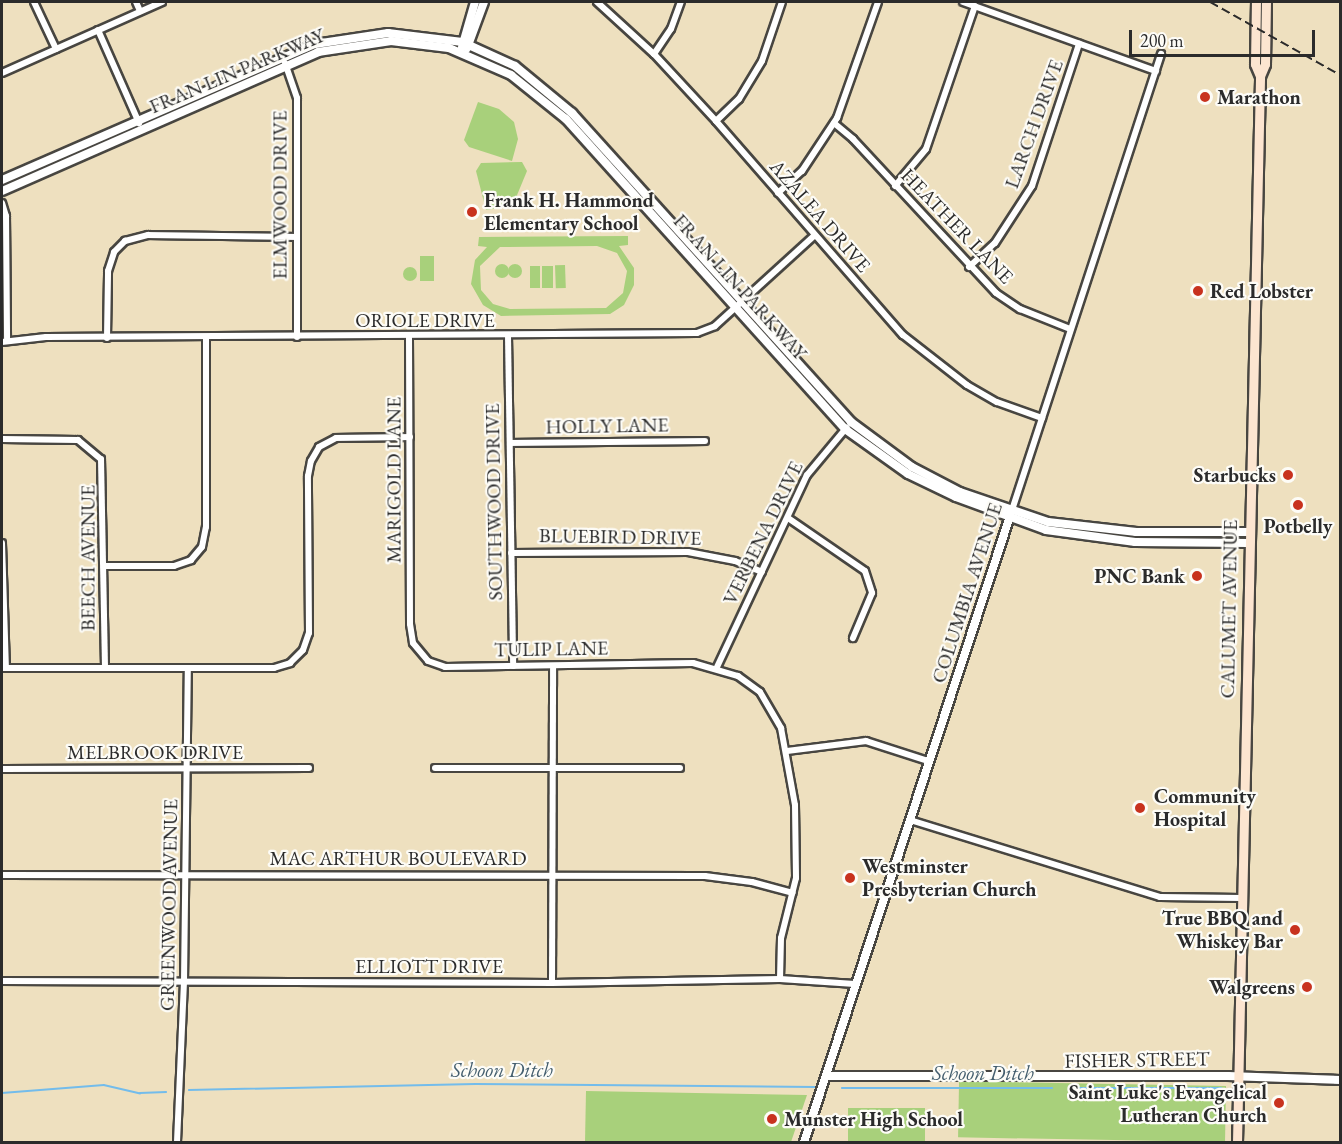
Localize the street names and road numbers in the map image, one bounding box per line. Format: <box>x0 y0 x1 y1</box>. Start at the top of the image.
street label: FRAN LIN PARKWAY <box>146 23 328 119</box>
street label: LARCH DRIVE <box>1000 56 1068 192</box>
street label: ELMWOOD DRIVE <box>268 110 292 280</box>
street label: AZALEA DRIVE <box>765 155 875 277</box>
street label: HEATHER LANE <box>896 163 1018 289</box>
street label: FRAN LIN PARKWAY <box>668 209 812 365</box>
street label: ORIOLE DRIVE <box>355 308 495 332</box>
street label: MARIGOLD LANE <box>382 397 406 563</box>
street label: SOUTHWOOD DRIVE <box>480 403 508 601</box>
street label: HOLLY LANE <box>545 413 669 439</box>
street label: VERBENA DRIVE <box>718 457 808 609</box>
street label: BEECH AVENUE <box>76 485 100 631</box>
street label: COLUMBIA AVENUE <box>927 500 1007 686</box>
street label: CALUMET AVENUE <box>1215 519 1243 699</box>
street label: BLUEBIRD DRIVE <box>539 524 701 550</box>
street label: TULIP LANE <box>494 636 608 662</box>
street label: MELBROOK DRIVE <box>67 740 243 764</box>
street label: GREENWOOD AVENUE <box>155 799 183 1011</box>
street label: MAC ARTHUR BOULEVARD <box>270 846 526 870</box>
street label: ELLIOTT DRIVE <box>355 954 503 978</box>
street label: FISHER STREET <box>1064 1047 1210 1073</box>

